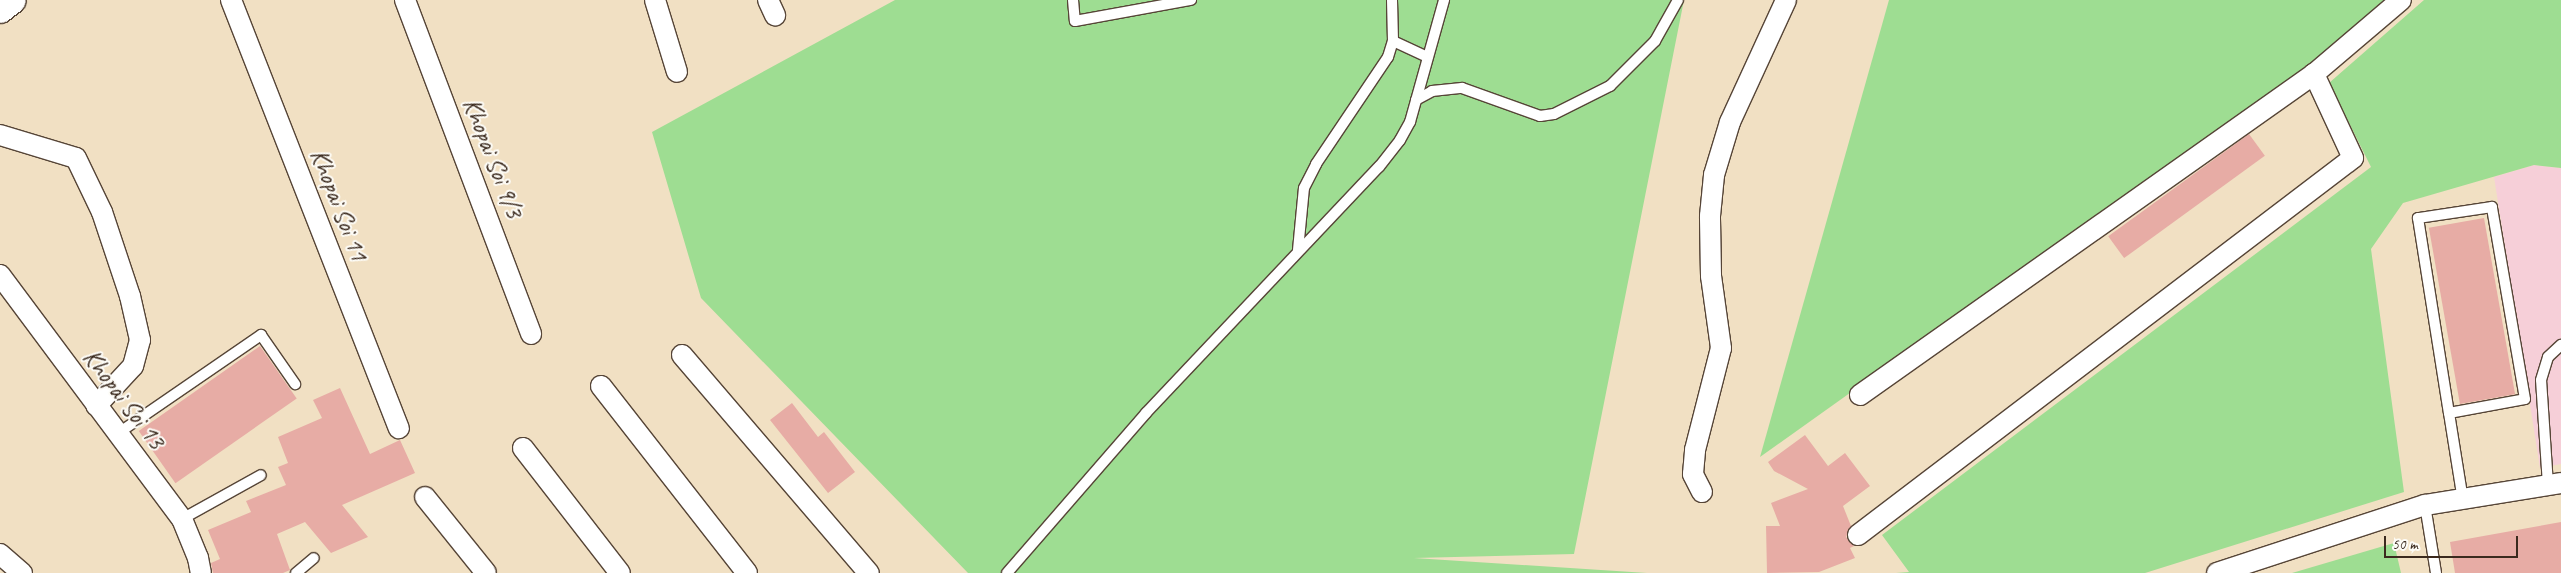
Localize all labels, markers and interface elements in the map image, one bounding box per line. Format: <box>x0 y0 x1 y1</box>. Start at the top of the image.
street label: Khopai Soi 9/3 <box>457 94 529 222</box>
street label: Khopai Soi 11 <box>304 145 374 265</box>
street label: Khopai Soi 13 <box>77 343 171 455</box>
scale bar <box>2386 526 2520 558</box>
text: 50 m <box>2392 535 2418 554</box>

